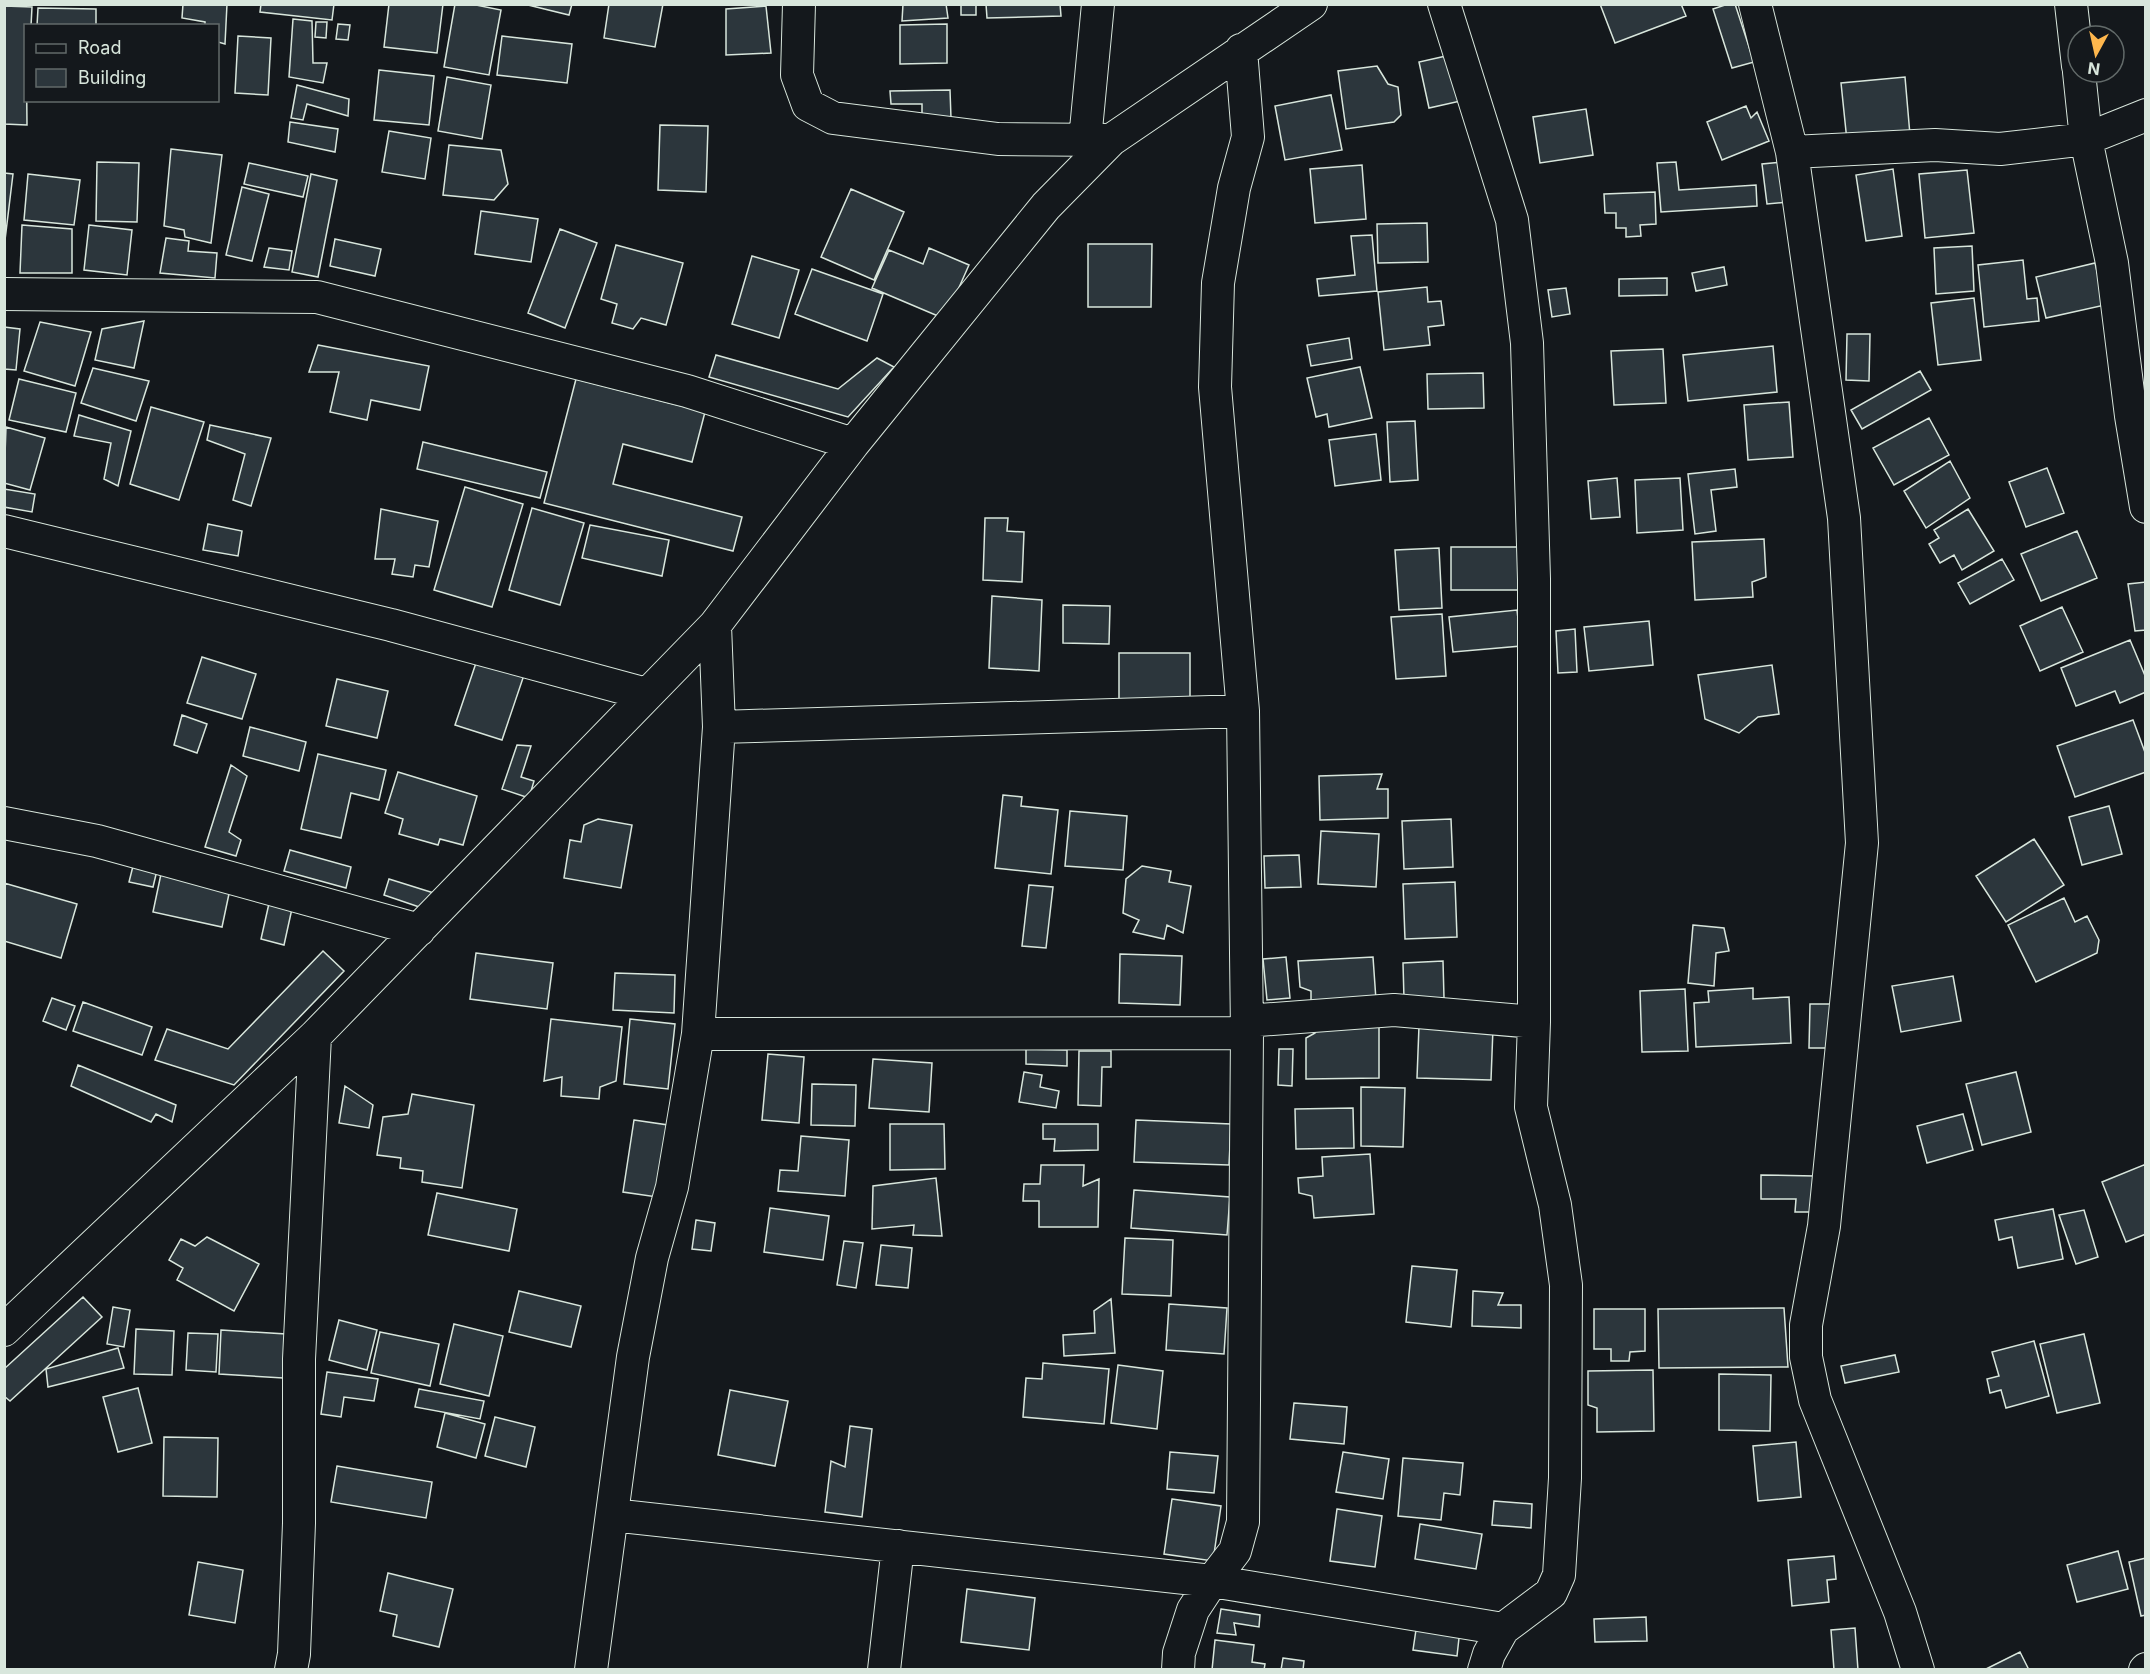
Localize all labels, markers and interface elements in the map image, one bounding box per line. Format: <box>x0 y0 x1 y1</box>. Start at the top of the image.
legend <box>24 24 219 102</box>
north arrow <box>2066 24 2126 84</box>
text: Road <box>78 37 121 58</box>
text: N <box>2086 58 2101 80</box>
text: Building <box>78 67 146 88</box>

